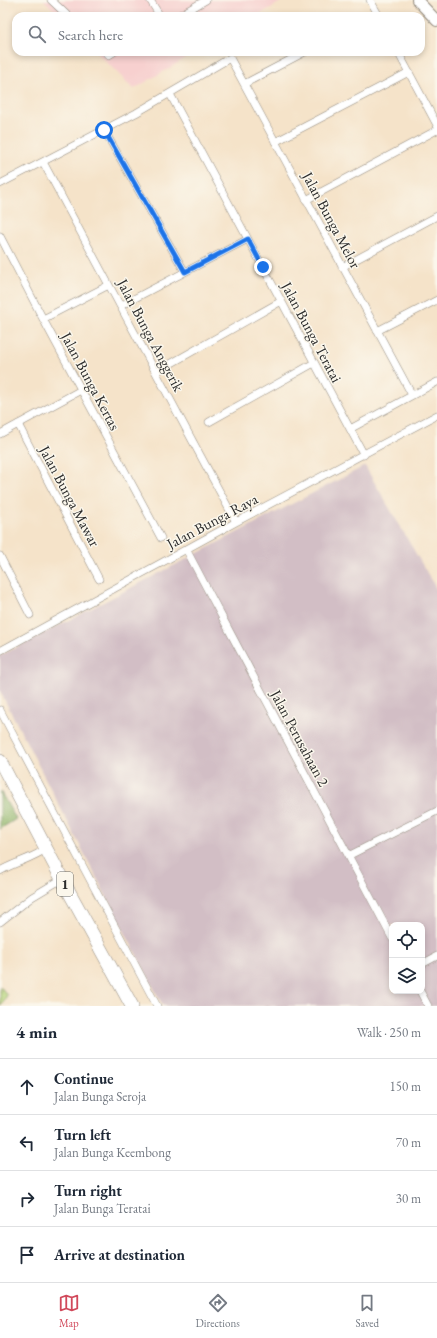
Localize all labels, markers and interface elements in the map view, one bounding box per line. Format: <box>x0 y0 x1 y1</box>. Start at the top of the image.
search box <box>12 12 425 56</box>
icon: search <box>26 23 48 45</box>
text: Search here <box>58 25 123 44</box>
route start <box>95 121 113 139</box>
street label: Jalan Bunga Melor <box>298 167 365 272</box>
route end <box>254 258 272 276</box>
street label: Jalan Bunga Anggerik <box>112 274 189 395</box>
street label: Jalan Bunga Teratai <box>277 277 347 386</box>
street label: Jalan Bunga Kertas <box>56 327 125 433</box>
street label: Jalan Bunga Mawar <box>34 440 105 550</box>
street label: Jalan Bunga Raya <box>161 489 261 554</box>
street label: Jalan Perusahaan 2 <box>266 685 334 790</box>
road number: 1 <box>57 872 73 896</box>
map controls <box>389 922 425 994</box>
button: locate <box>389 922 425 958</box>
button: layers <box>389 958 425 994</box>
text: 4 min <box>16 1021 57 1043</box>
text: Walk · 250 m <box>357 1024 421 1041</box>
text: Continue <box>54 1069 114 1088</box>
icon: ahead <box>16 1076 38 1098</box>
text: 150 m <box>390 1078 421 1095</box>
text: Jalan Bunga Seroja <box>54 1088 146 1105</box>
text: Turn left <box>54 1125 111 1144</box>
icon: left <box>16 1132 38 1154</box>
text: 70 m <box>396 1134 421 1151</box>
text: Jalan Bunga Keembong <box>54 1144 171 1161</box>
text: Turn right <box>54 1181 122 1200</box>
icon: right <box>16 1188 38 1210</box>
text: 30 m <box>396 1190 421 1207</box>
text: Jalan Bunga Teratai <box>54 1200 151 1217</box>
icon: arrive <box>16 1244 38 1266</box>
text: Arrive at destination <box>54 1245 185 1264</box>
tab: Map <box>58 1292 80 1330</box>
tab: Directions <box>196 1292 240 1330</box>
tab: Saved <box>356 1292 379 1330</box>

